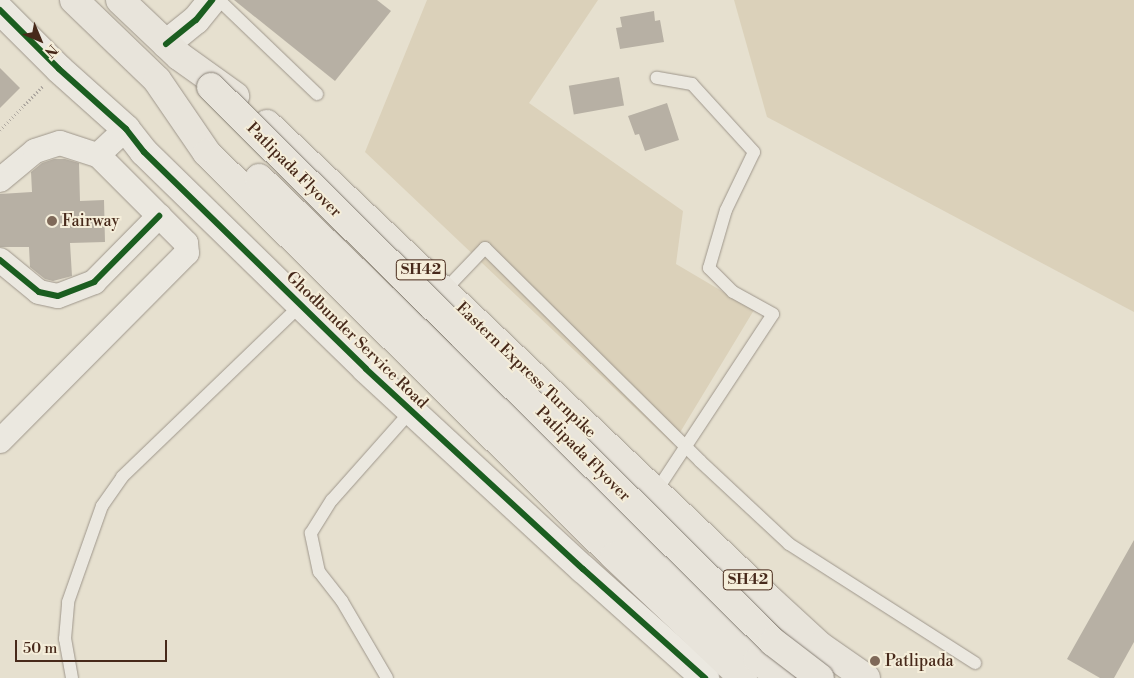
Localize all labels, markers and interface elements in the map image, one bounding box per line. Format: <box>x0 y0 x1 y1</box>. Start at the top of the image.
north arrow <box>15 15 65 65</box>
text: N <box>40 40 61 61</box>
street label: Patlipada Flyover <box>243 119 345 221</box>
place label: Fairway <box>62 211 119 231</box>
marker: Fairway <box>46 215 58 227</box>
road number: SH42 <box>395 258 447 282</box>
street label: Ghodbunder Service Road <box>282 267 432 413</box>
street label: Eastern Express Turnpike <box>452 298 600 442</box>
street label: Patlipada Flyover <box>532 403 634 505</box>
road number: SH42 <box>722 568 774 592</box>
scale bar <box>18 630 170 662</box>
text: 50 m <box>23 639 57 658</box>
place label: Patlipada <box>885 651 954 671</box>
marker: Patlipada <box>869 655 881 667</box>

